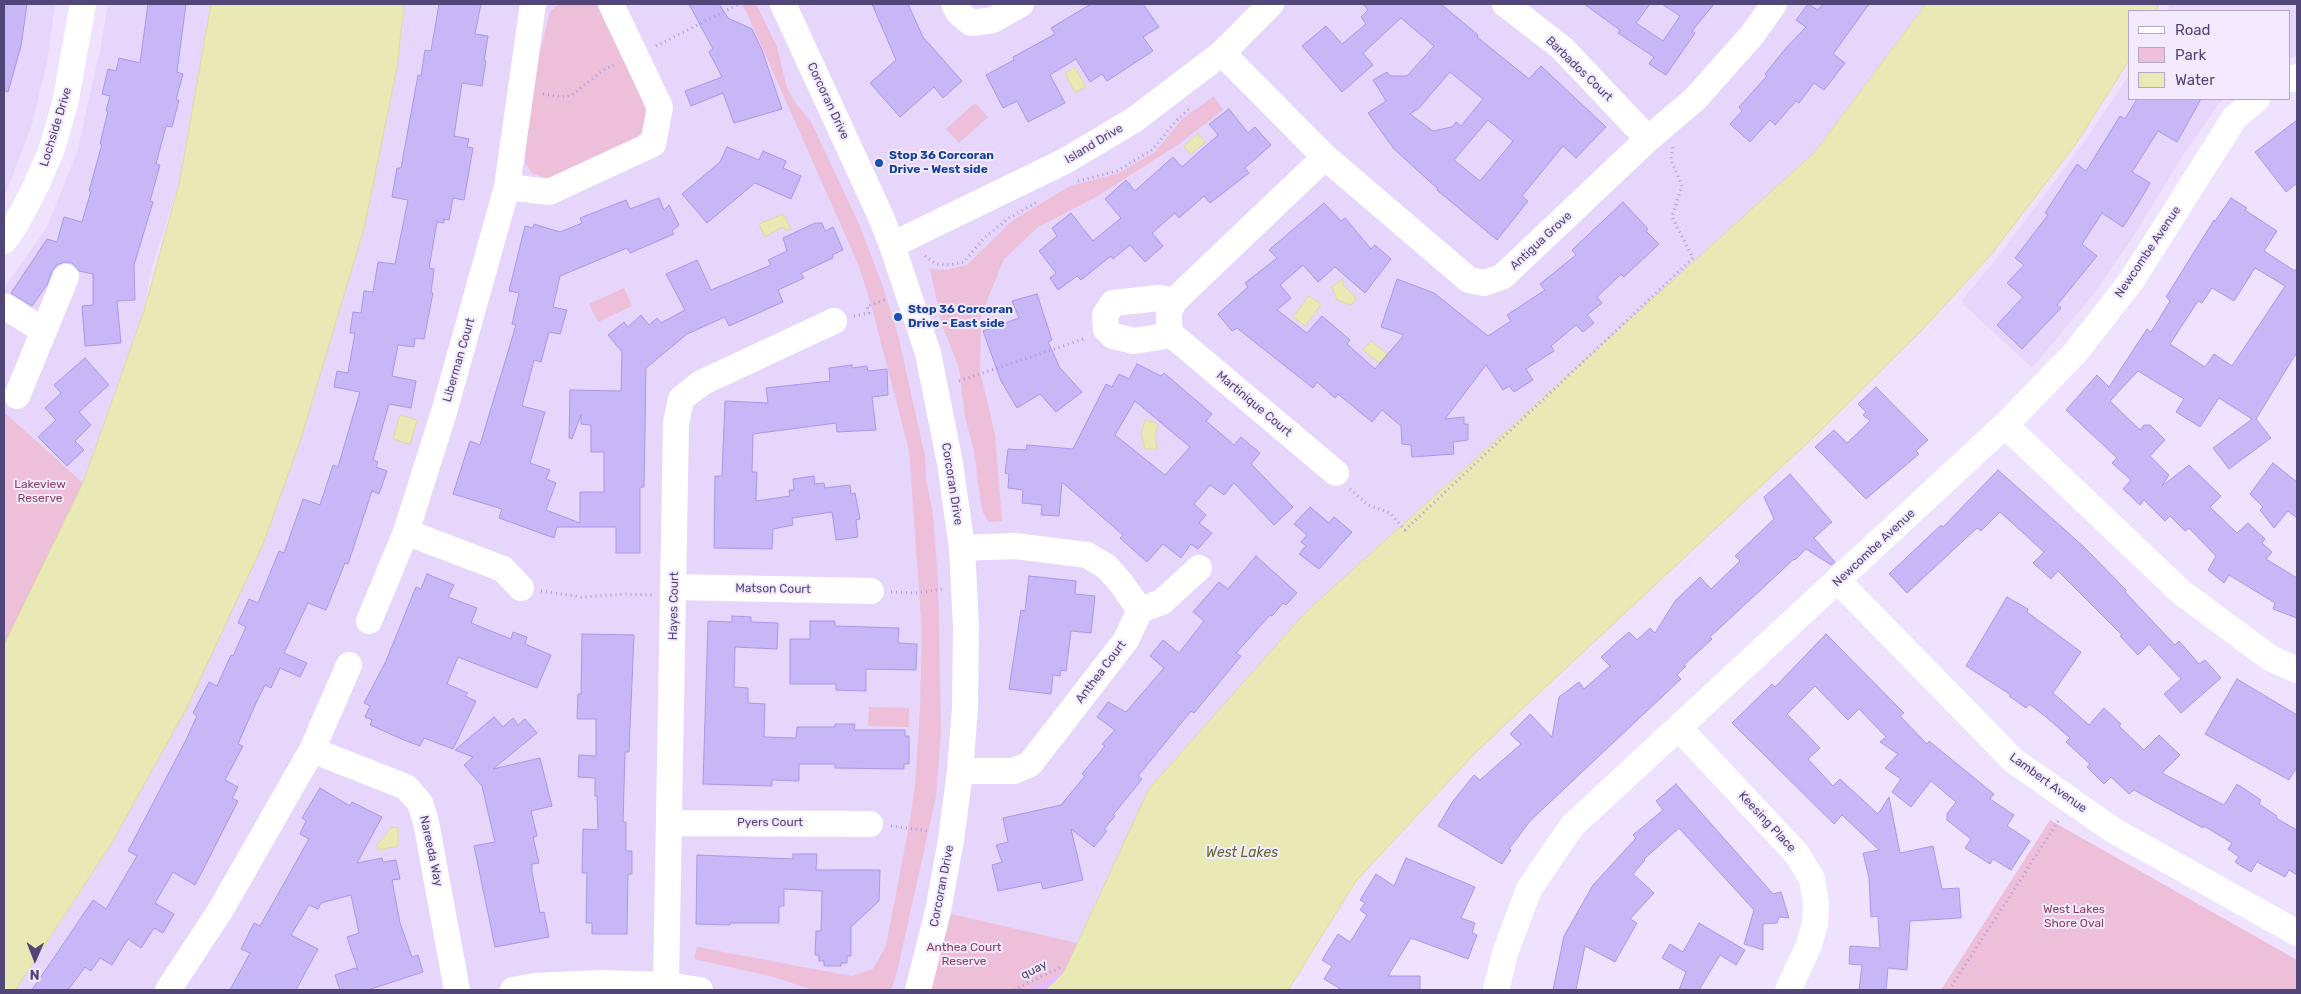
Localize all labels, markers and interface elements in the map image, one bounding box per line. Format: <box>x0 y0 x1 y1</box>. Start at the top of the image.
legend <box>2128 10 2291 100</box>
text: Road <box>2175 21 2211 39</box>
street label: Barbados Court <box>1543 33 1615 105</box>
text: Park <box>2175 46 2206 64</box>
street label: Corcoran Drive <box>804 60 852 142</box>
text: Water <box>2175 71 2215 89</box>
street label: Lochside Drive <box>37 86 75 168</box>
street label: Island Drive <box>1062 121 1126 167</box>
place label: Stop 36 Corcoran Drive - West side <box>889 149 994 177</box>
marker: Stop 36 Corcoran Drive - West side <box>873 157 885 169</box>
street label: Newcombe Avenue <box>2112 203 2184 301</box>
street label: Antigua Grove <box>1507 209 1575 273</box>
place label: Stop 36 Corcoran Drive - East side <box>908 303 1013 331</box>
marker: Stop 36 Corcoran Drive - East side <box>892 311 904 323</box>
street label: Liberman Court <box>440 316 478 404</box>
street label: Martinique Court <box>1213 368 1295 440</box>
street label: Corcoran Drive <box>938 442 966 526</box>
park label: Lakeview Reserve <box>14 478 66 506</box>
street label: Newcombe Avenue <box>1830 506 1918 590</box>
street label: Hayes Court <box>666 572 682 640</box>
street label: Matson Court <box>735 581 811 597</box>
street label: Anthea Court <box>1073 638 1129 706</box>
street label: Lambert Avenue <box>2007 750 2089 816</box>
street label: Keesing Place <box>1735 789 1799 855</box>
street label: Nareeda Way <box>416 814 446 888</box>
street label: Pyers Court <box>737 816 803 830</box>
street label: Corcoran Drive <box>927 844 957 928</box>
water label: West Lakes <box>1206 845 1278 861</box>
park label: West Lakes Shore Oval <box>2043 903 2105 931</box>
north arrow <box>10 934 60 984</box>
park label: Anthea Court Reserve <box>927 941 1001 969</box>
street label: quay <box>1018 957 1050 983</box>
text: N <box>30 966 40 983</box>

